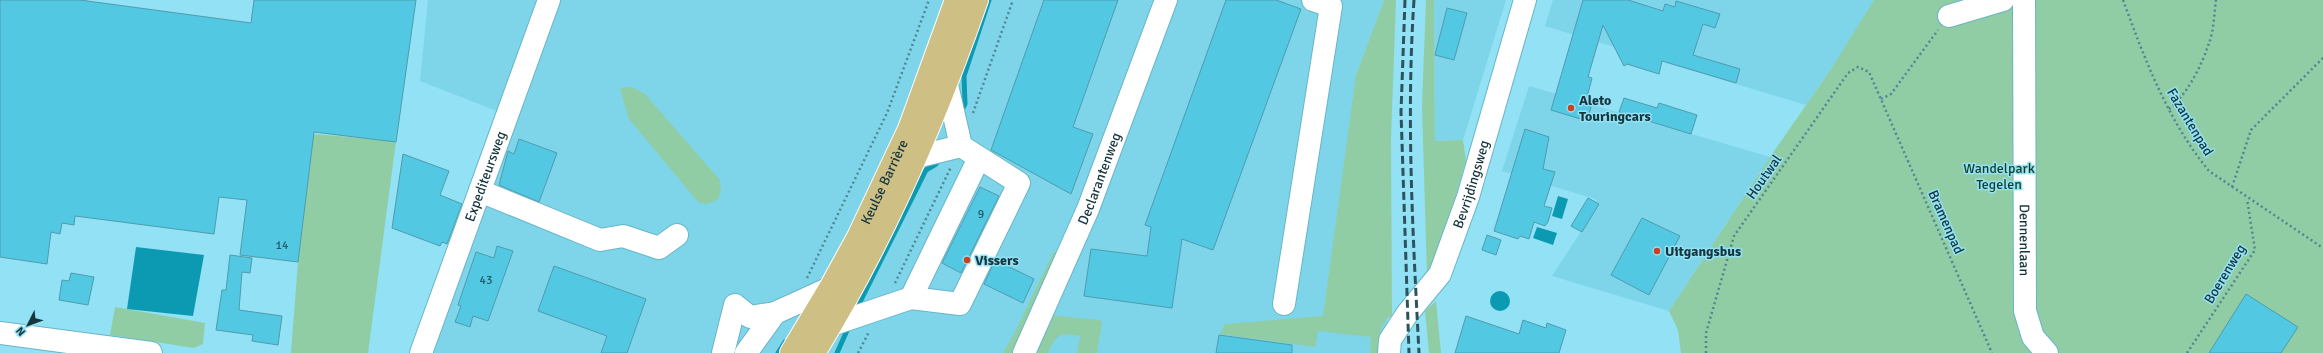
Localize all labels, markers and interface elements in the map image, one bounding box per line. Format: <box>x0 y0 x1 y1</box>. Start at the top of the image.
street label: Fazantenpad <box>2163 85 2217 159</box>
place label: Aleto Touringcars <box>1579 92 1651 125</box>
marker: Aleto Touringcars <box>1566 103 1576 113</box>
street label: Expediteursweg <box>461 129 509 224</box>
street label: Declarantenweg <box>1074 130 1124 227</box>
street label: Keulse Barrière <box>857 137 911 227</box>
street label: Bevrijdingsweg <box>1449 138 1493 231</box>
street label: Houtwal <box>1743 151 1785 203</box>
park label: Wandelpark Tegelen <box>1963 160 2035 193</box>
street label: Bramenpad <box>1924 187 1968 257</box>
street label: Dennenlaan <box>2016 204 2033 276</box>
house number: 9 <box>978 207 984 222</box>
house number: 14 <box>276 238 289 253</box>
street label: Boerenweg <box>2201 241 2249 307</box>
place label: Uitgangsbus <box>1665 243 1741 260</box>
marker: Uitgangsbus <box>1652 246 1662 256</box>
place label: Vissers <box>975 252 1019 269</box>
marker: Vissers <box>962 255 972 265</box>
house number: 43 <box>480 273 492 288</box>
north arrow <box>8 305 48 345</box>
text: N <box>14 324 28 339</box>

